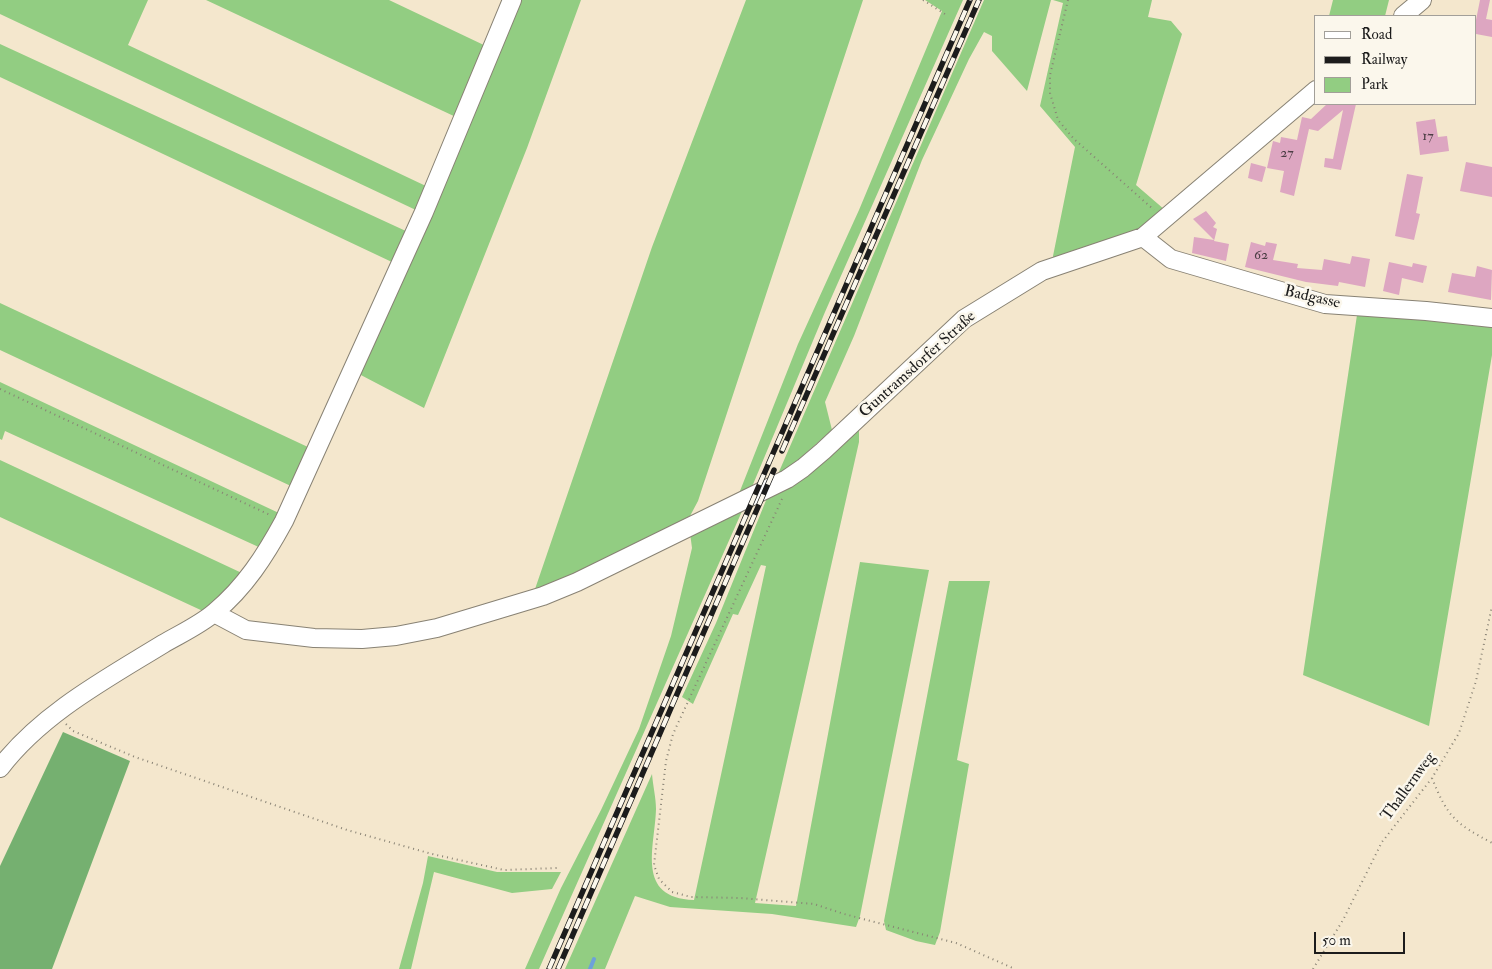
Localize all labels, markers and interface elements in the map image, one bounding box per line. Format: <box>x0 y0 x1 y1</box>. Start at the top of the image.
legend <box>1314 15 1477 105</box>
text: Road <box>1361 25 1392 44</box>
text: Railway <box>1361 50 1407 69</box>
text: Park <box>1361 75 1388 94</box>
house number: 17 <box>1422 129 1434 145</box>
house number: 27 <box>1280 146 1294 162</box>
house number: 62 <box>1254 248 1268 264</box>
street label: Badgasse <box>1282 282 1342 314</box>
street label: Guntramsdorfer Straße <box>856 308 980 422</box>
street label: Thallernweg <box>1378 749 1440 825</box>
scale bar <box>1317 922 1408 954</box>
text: 50 m <box>1322 931 1351 950</box>

